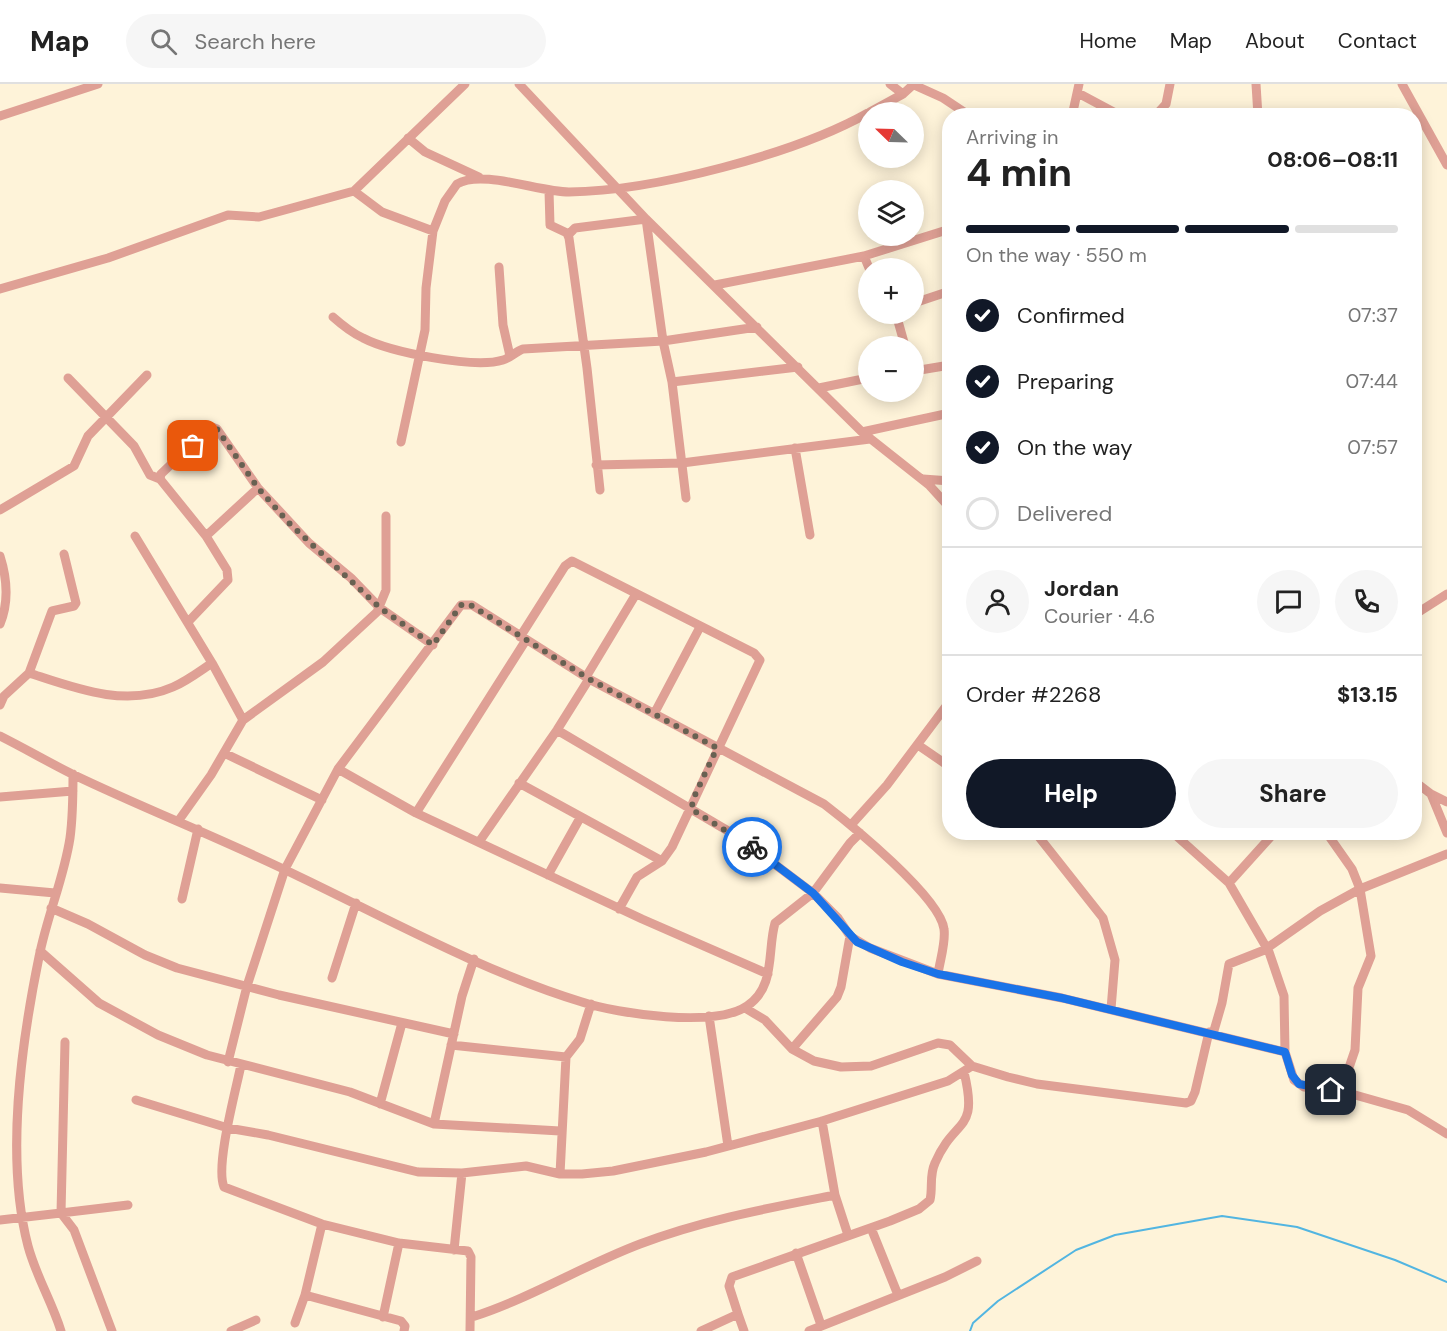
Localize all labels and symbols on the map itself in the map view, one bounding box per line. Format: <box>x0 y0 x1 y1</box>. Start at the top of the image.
north arrow <box>858 102 924 168</box>
pin <box>167 420 218 471</box>
courier <box>722 817 782 877</box>
pin <box>1305 1064 1356 1115</box>

